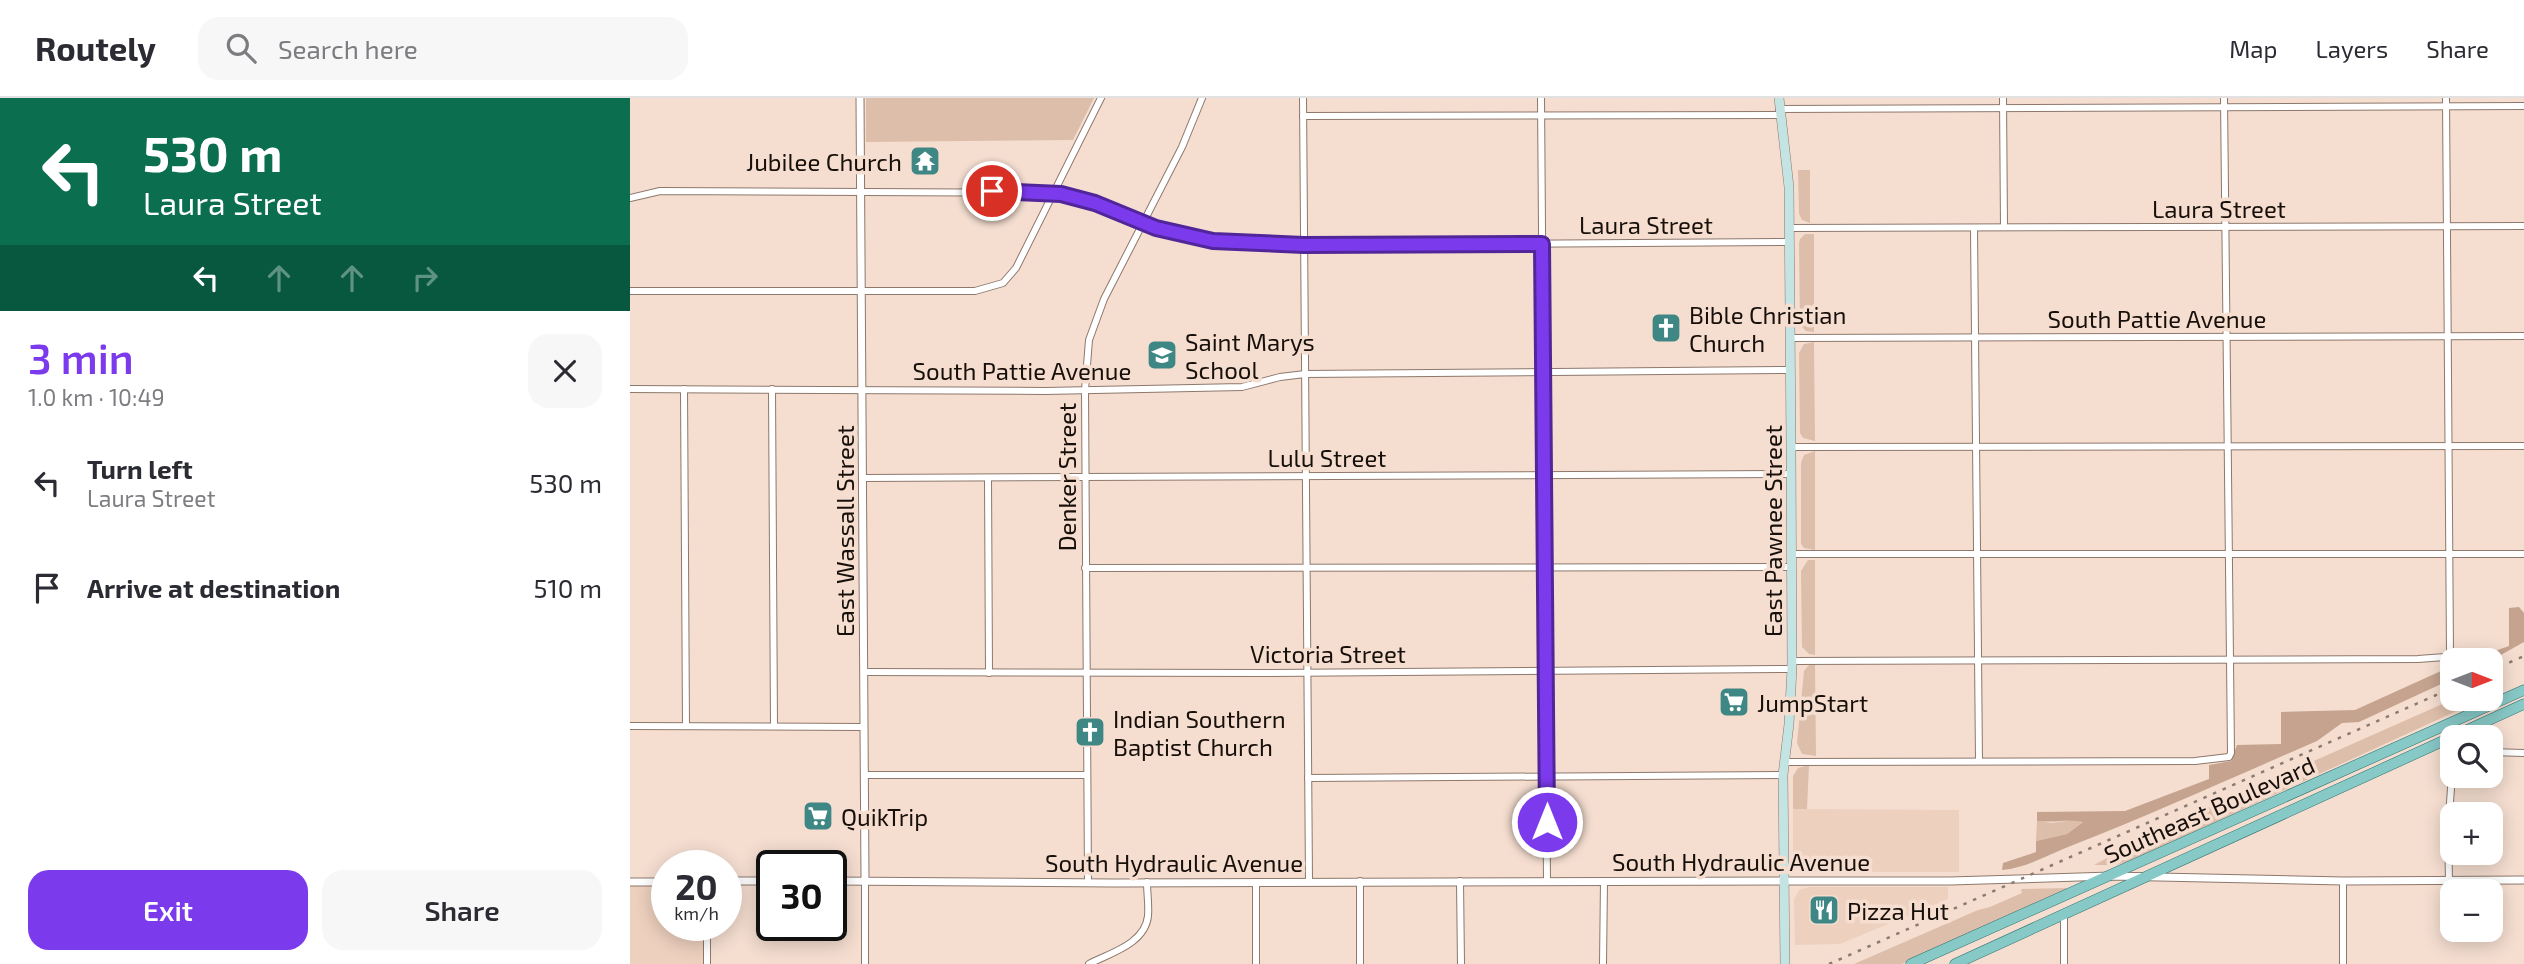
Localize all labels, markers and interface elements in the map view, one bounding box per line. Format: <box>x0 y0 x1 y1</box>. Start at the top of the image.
search box <box>198 17 688 80</box>
text: Routely <box>35 28 156 68</box>
icon: search <box>222 29 260 67</box>
text: Search here <box>278 33 418 64</box>
text: Map <box>2229 34 2277 63</box>
text: Layers <box>2315 34 2388 63</box>
text: Share <box>2426 34 2489 63</box>
text: 530 m <box>143 123 283 182</box>
icon: left <box>28 126 119 217</box>
temple icon: Jubilee Church <box>908 144 942 178</box>
place label: Jubilee Church <box>746 147 902 176</box>
pin <box>962 161 1022 221</box>
icon: arrive <box>973 172 1011 210</box>
text: Laura Street <box>143 183 322 221</box>
street label: Laura Street <box>2152 194 2286 223</box>
street label: Laura Street <box>1579 210 1713 239</box>
icon: left <box>187 259 225 297</box>
icon: ahead <box>260 259 298 297</box>
icon: ahead <box>333 259 371 297</box>
icon: right <box>406 259 444 297</box>
place label: Bible Christian Church <box>1689 300 1847 357</box>
street label: South Pattie Avenue <box>2048 304 2266 333</box>
church icon: Bible Christian Church <box>1649 311 1683 345</box>
place label: Saint Marys School <box>1185 327 1315 384</box>
text: 3 min <box>28 332 134 382</box>
button: close <box>528 334 602 408</box>
school or university icon: Saint Marys School <box>1145 338 1179 372</box>
street label: South Pattie Avenue <box>913 356 1131 385</box>
text: 1.0 km · 10:49 <box>28 383 165 411</box>
street label: Denker Street <box>1052 403 1081 551</box>
street label: East Wassall Street <box>830 425 859 637</box>
street label: East Pawnee Street <box>1758 425 1787 637</box>
street label: Lulu Street <box>1268 443 1386 472</box>
text: Turn left <box>87 453 193 484</box>
icon: left <box>28 464 66 502</box>
text: 530 m <box>529 467 602 498</box>
text: Laura Street <box>87 484 215 512</box>
icon: arrive <box>28 569 66 607</box>
text: Arrive at destination <box>87 572 340 603</box>
text: 510 m <box>533 572 602 603</box>
street label: Victoria Street <box>1250 639 1406 668</box>
north arrow <box>2440 648 2502 710</box>
map controls <box>2440 648 2503 942</box>
supermarket icon: JumpStart <box>1717 685 1751 719</box>
place label: JumpStart <box>1757 688 1868 717</box>
place label: Indian Southern Baptist Church <box>1113 704 1286 761</box>
church icon: Indian Southern Baptist Church <box>1073 715 1107 749</box>
button: search <box>2440 725 2503 788</box>
street label: Southeast Boulevard <box>2099 749 2319 869</box>
position arrow <box>1510 785 1584 859</box>
supermarket icon: QuikTrip <box>801 799 835 833</box>
place label: QuikTrip <box>841 802 928 831</box>
button: + <box>2440 802 2503 865</box>
street label: South Hydraulic Avenue <box>1612 847 1870 876</box>
street label: South Hydraulic Avenue <box>1045 848 1303 877</box>
speed limit sign: 30 <box>756 850 847 941</box>
text: 20 <box>675 865 718 907</box>
button: Exit <box>28 870 308 950</box>
button: Share <box>322 870 602 950</box>
button: − <box>2440 879 2503 942</box>
restaurant icon: Pizza Hut <box>1807 893 1841 927</box>
place label: Pizza Hut <box>1847 896 1949 925</box>
text: km/h <box>674 902 719 924</box>

